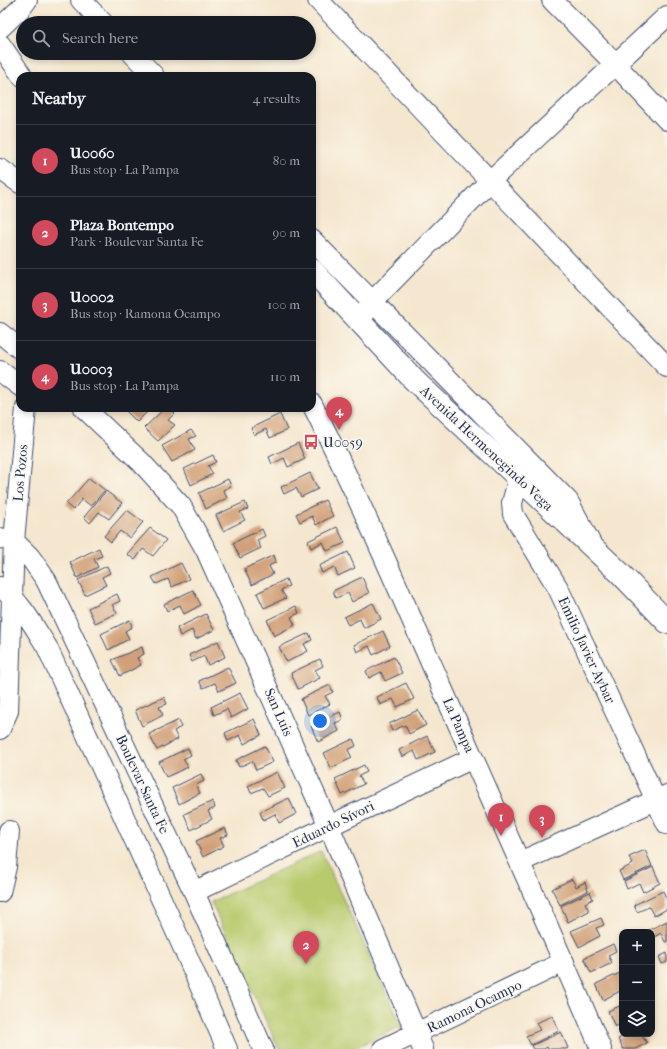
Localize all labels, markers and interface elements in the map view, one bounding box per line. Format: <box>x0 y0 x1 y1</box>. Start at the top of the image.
search box <box>16 16 316 60</box>
icon: search <box>30 27 52 49</box>
text: Search here <box>62 29 138 47</box>
text: Nearby <box>32 88 86 108</box>
text: 4 results <box>253 91 300 106</box>
text: U0060 <box>70 144 115 162</box>
text: 1 <box>43 153 47 168</box>
text: 80 m <box>273 153 300 168</box>
text: Bus stop · La Pampa <box>70 162 179 177</box>
text: Plaza Bontempo <box>70 216 174 234</box>
text: 2 <box>42 225 48 240</box>
text: 90 m <box>272 225 300 240</box>
text: Park · Boulevar Santa Fe <box>70 234 204 249</box>
text: U0002 <box>70 288 114 306</box>
text: 3 <box>42 297 48 312</box>
text: 100 m <box>267 297 300 312</box>
text: Bus stop · Ramona Ocampo <box>70 306 220 321</box>
text: U0003 <box>70 360 113 378</box>
text: 4 <box>41 369 49 384</box>
text: 110 m <box>270 369 300 384</box>
text: Bus stop · La Pampa <box>70 378 179 393</box>
street label: Avenida Hermenegindo Vega <box>416 382 557 515</box>
pin: 4 <box>326 397 352 430</box>
bus stop icon: U0059 <box>302 433 320 451</box>
place label: U0059 <box>323 434 363 451</box>
street label: Los Pozos <box>10 444 31 502</box>
street label: Emilio Javier Aybar <box>554 594 619 706</box>
street label: San Luis <box>261 686 297 739</box>
street label: La Pampa <box>439 695 478 756</box>
your location <box>310 711 330 731</box>
street label: Boulevar Santa Fe <box>112 732 173 837</box>
street label: Eduardo Sívori <box>290 797 377 852</box>
pin: 1 <box>488 803 514 836</box>
pin: 3 <box>529 805 555 838</box>
map controls <box>619 929 655 1037</box>
button: + <box>619 929 655 965</box>
pin: 2 <box>293 931 319 964</box>
button: − <box>619 965 655 1001</box>
street label: Ramona Ocampo <box>424 976 524 1037</box>
button: layers <box>619 1001 655 1037</box>

